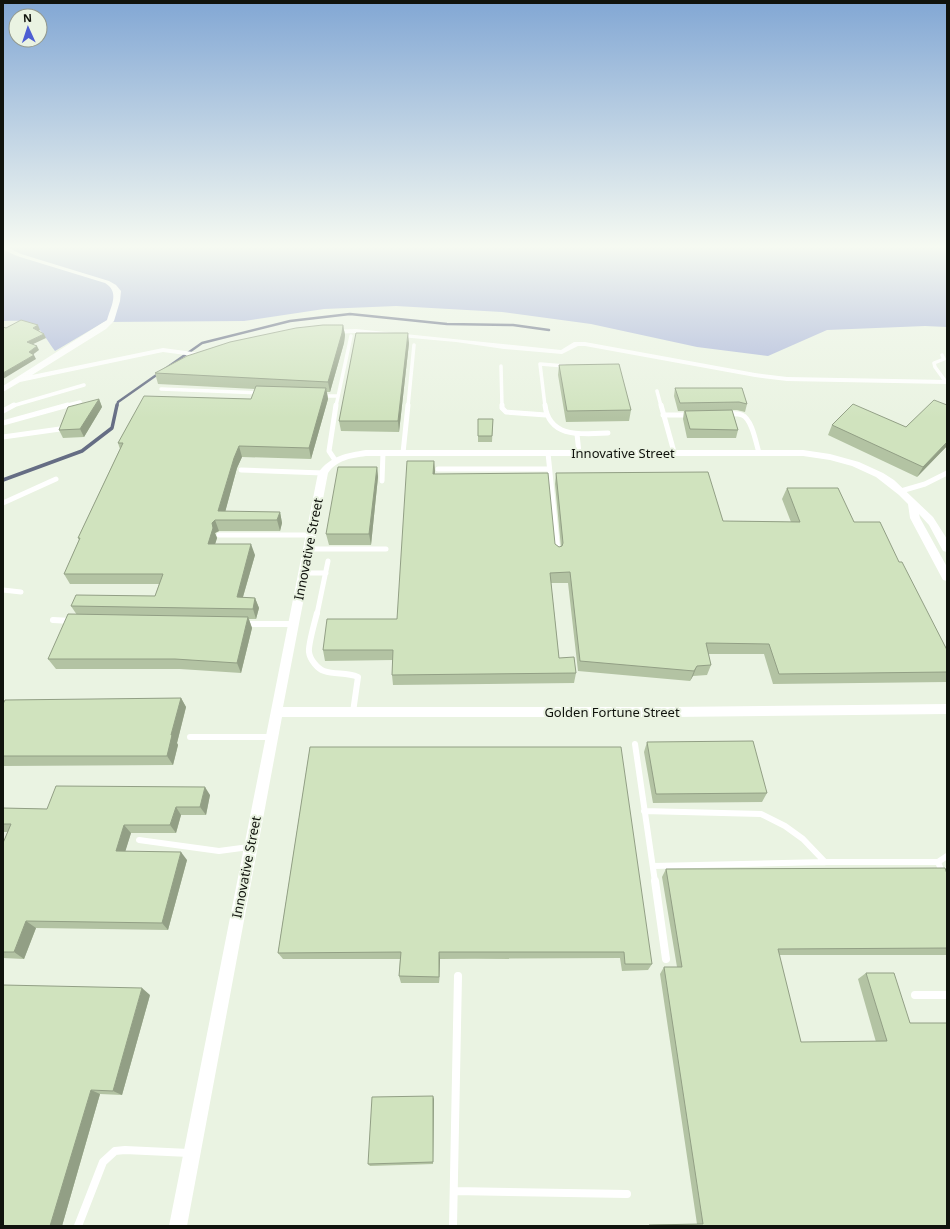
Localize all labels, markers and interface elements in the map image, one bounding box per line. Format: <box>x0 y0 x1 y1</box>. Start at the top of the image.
north arrow <box>8 8 48 48</box>
text: N <box>23 10 32 25</box>
street label: Innovative Street <box>571 444 675 462</box>
street label: Innovative Street <box>289 496 327 602</box>
street label: Golden Fortune Street <box>544 703 680 721</box>
street label: Innovative Street <box>227 814 265 920</box>

